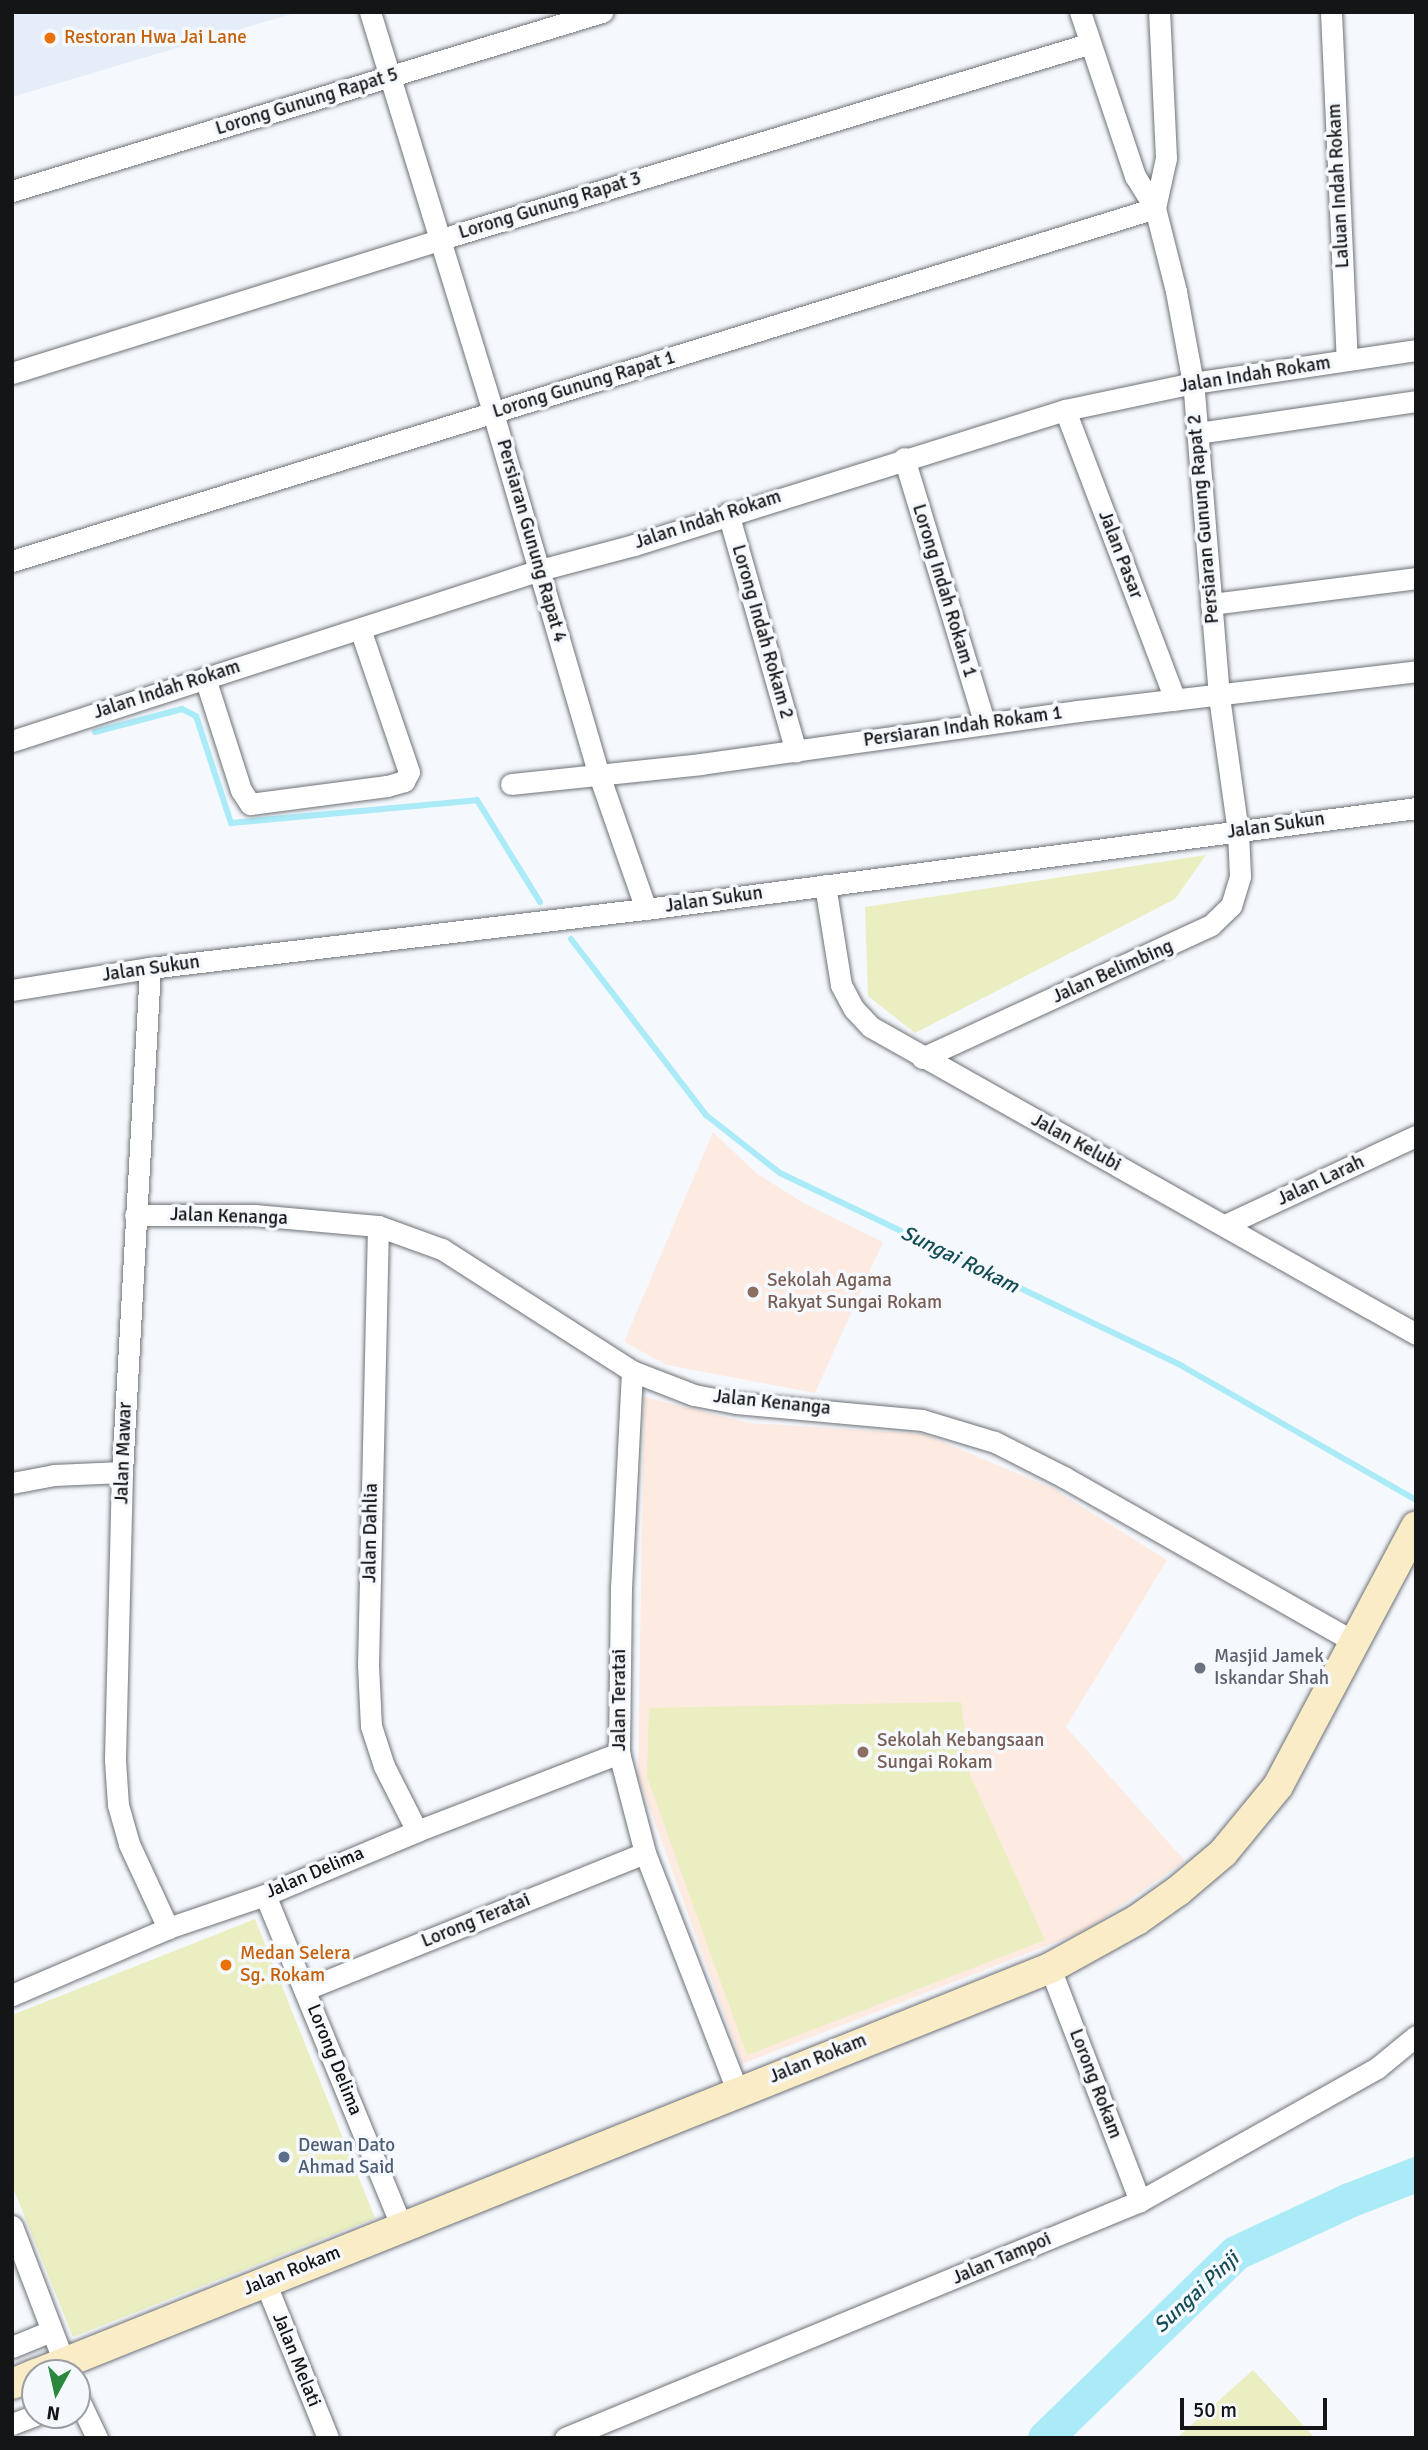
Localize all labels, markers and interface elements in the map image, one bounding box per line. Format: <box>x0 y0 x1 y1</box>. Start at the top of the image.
place label: Restoran Hwa Jai Lane <box>64 27 247 49</box>
marker: Restoran Hwa Jai Lane <box>42 30 58 46</box>
street label: Lorong Gunung Rapat 5 <box>213 63 401 141</box>
street label: Laluan Indah Rokam <box>1323 103 1355 269</box>
street label: Lorong Gunung Rapat 3 <box>456 167 644 245</box>
street label: Lorong Gunung Rapat 1 <box>490 346 678 424</box>
street label: Jalan Indah Rokam <box>1178 352 1332 398</box>
street label: Persiaran Gunung Rapat 2 <box>1183 413 1225 625</box>
street label: Persiaran Gunung Rapat 4 <box>491 437 571 645</box>
street label: Jalan Indah Rokam <box>632 486 784 554</box>
street label: Lorong Indah Rokam 1 <box>907 501 981 681</box>
street label: Jalan Pasar <box>1093 508 1147 602</box>
street label: Lorong Indah Rokam 2 <box>726 542 798 722</box>
street label: Jalan Indah Rokam <box>91 656 243 724</box>
street label: Persiaran Indah Rokam 1 <box>862 702 1064 752</box>
street label: Jalan Sukun <box>1226 808 1326 844</box>
street label: Jalan Sukun <box>664 882 764 918</box>
street label: Jalan Belimbing <box>1049 935 1177 1009</box>
street label: Jalan Sukun <box>101 951 201 987</box>
street label: Jalan Kelubi <box>1027 1109 1125 1177</box>
street label: Jalan Larah <box>1274 1151 1368 1211</box>
street label: Jalan Kenanga <box>170 1204 288 1230</box>
water label: Sungai Rokam <box>897 1220 1023 1298</box>
place label: Sekolah Agama Rakyat Sungai Rokam <box>767 1270 942 1314</box>
marker: Sekolah Agama Rakyat Sungai Rokam <box>745 1284 761 1300</box>
street label: Jalan Kenanga <box>712 1385 832 1421</box>
street label: Jalan Mawar <box>111 1401 137 1505</box>
street label: Jalan Dahlia <box>359 1483 383 1583</box>
place label: Masjid Jamek Iskandar Shah <box>1214 1646 1329 1690</box>
street label: Jalan Teratai <box>609 1649 631 1751</box>
marker: Masjid Jamek Iskandar Shah <box>1192 1660 1208 1676</box>
place label: Sekolah Kebangsaan Sungai Rokam <box>877 1730 1044 1774</box>
marker: Sekolah Kebangsaan Sungai Rokam <box>855 1744 871 1760</box>
street label: Jalan Delima <box>262 1842 368 1904</box>
street label: Lorong Teratai <box>418 1889 534 1953</box>
place label: Medan Selera Sg. Rokam <box>240 1943 351 1987</box>
marker: Medan Selera Sg. Rokam <box>218 1957 234 1973</box>
street label: Lorong Delima <box>301 2001 367 2119</box>
street label: Lorong Rokam <box>1064 2026 1126 2142</box>
street label: Jalan Rokam <box>766 2029 870 2089</box>
place label: Dewan Dato Ahmad Said <box>298 2135 395 2179</box>
marker: Dewan Dato Ahmad Said <box>276 2149 292 2165</box>
street label: Jalan Tampoi <box>949 2228 1055 2290</box>
street label: Jalan Rokam <box>240 2241 344 2301</box>
water label: Sungai Pinji <box>1148 2246 1244 2338</box>
street label: Jalan Melati <box>267 2310 325 2410</box>
north arrow <box>21 2359 91 2429</box>
scale bar <box>1183 2384 1330 2428</box>
text: 50 m <box>1193 2397 1237 2423</box>
text: N <box>45 2400 62 2426</box>

